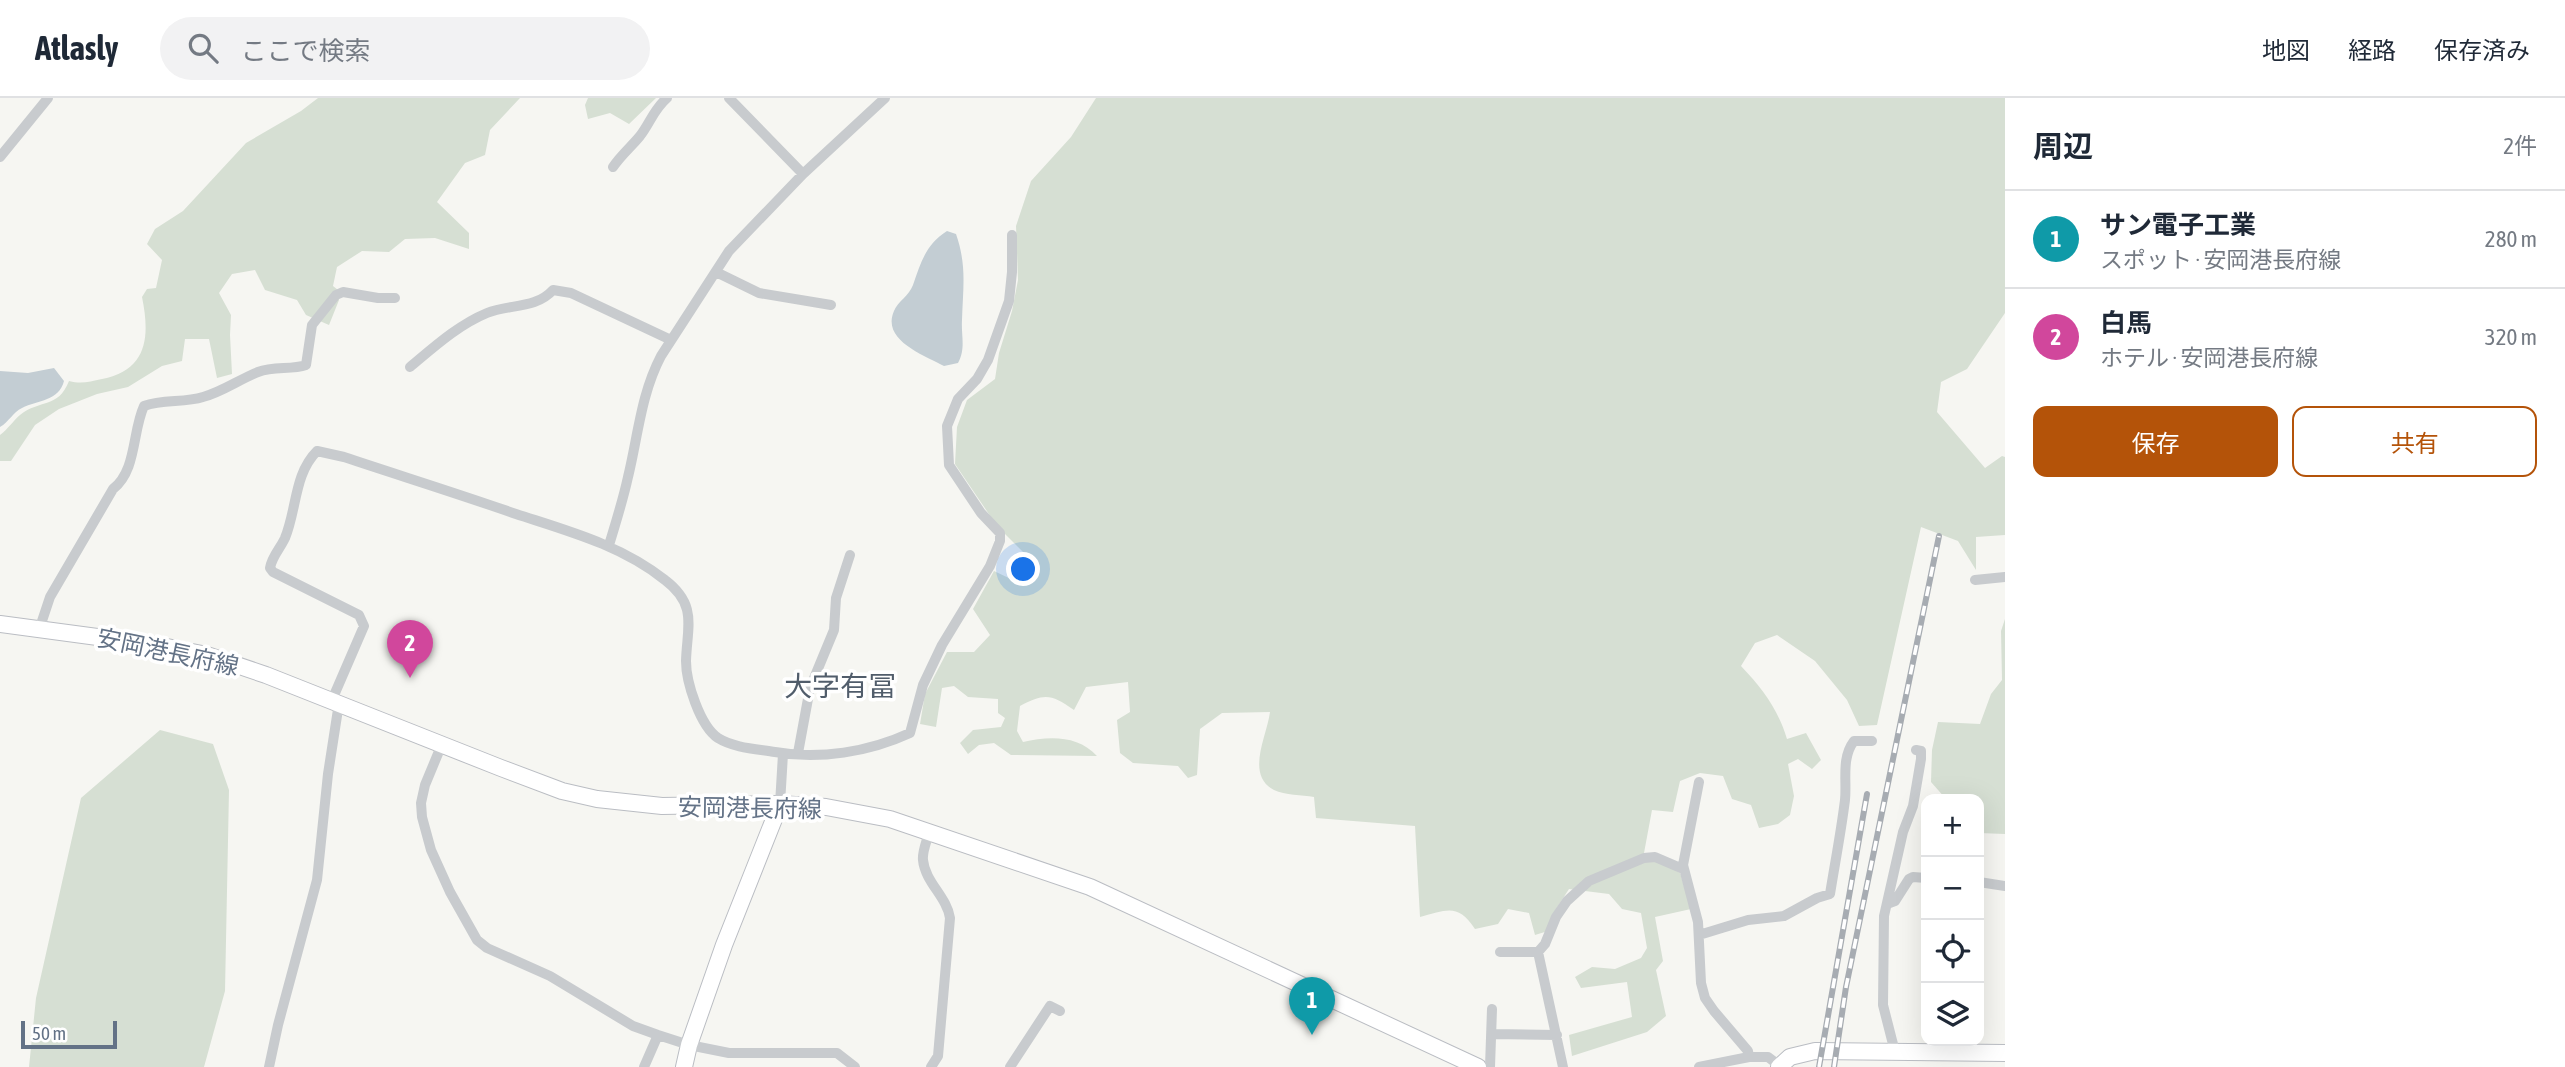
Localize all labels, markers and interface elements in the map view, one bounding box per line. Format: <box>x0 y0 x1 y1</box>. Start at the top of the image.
search box <box>160 17 650 80</box>
text: Atlasly <box>35 29 118 67</box>
icon: search <box>184 29 222 67</box>
text: ここで検索 <box>240 36 370 66</box>
text: 地図 <box>2262 37 2310 64</box>
text: 経路 <box>2348 37 2396 64</box>
text: 保存済み <box>2434 37 2530 64</box>
text: 周辺 <box>2033 129 2093 163</box>
text: 2件 <box>2503 133 2537 159</box>
text: サン電子工業 <box>2100 210 2256 240</box>
text: 1 <box>2051 226 2061 252</box>
text: 280 m <box>2485 226 2537 252</box>
text: スポット · 安岡港長府線 <box>2100 247 2341 273</box>
text: 白馬 <box>2100 308 2152 338</box>
text: 2 <box>2051 324 2061 350</box>
text: 320 m <box>2485 324 2537 350</box>
text: ホテル · 安岡港長府線 <box>2100 345 2318 371</box>
button: 保存 <box>2033 406 2278 477</box>
button: 共有 <box>2292 406 2537 477</box>
your location <box>1006 552 1040 586</box>
pin: 2 <box>387 620 433 678</box>
street label: 安岡港長府線 <box>95 624 241 680</box>
district label: 大字有冨 <box>784 670 896 702</box>
street label: 安岡港長府線 <box>678 793 822 823</box>
map controls <box>1921 794 1984 1046</box>
button: + <box>1921 794 1984 857</box>
button: − <box>1921 857 1984 920</box>
button: locate <box>1921 920 1984 983</box>
pin: 1 <box>1289 977 1335 1035</box>
button: layers <box>1921 983 1984 1046</box>
scale bar <box>21 1018 117 1050</box>
text: 50 m <box>32 1022 66 1044</box>

